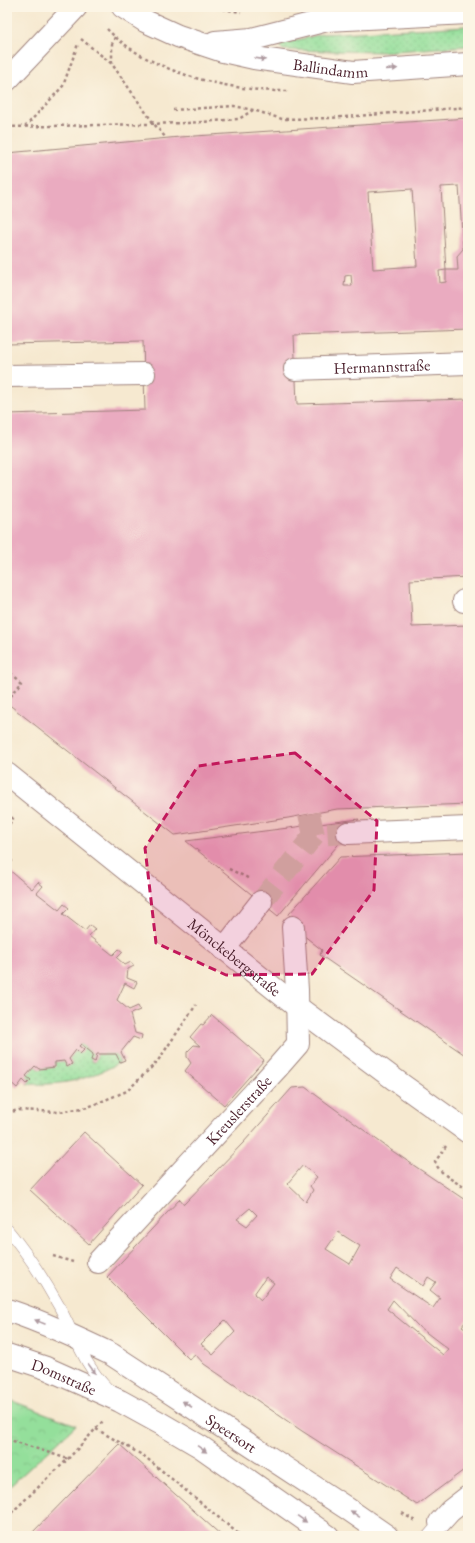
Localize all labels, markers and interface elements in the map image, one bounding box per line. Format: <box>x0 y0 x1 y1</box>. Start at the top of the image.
street label: Ballindamm <box>292 53 369 83</box>
one-way arrow <box>254 56 267 62</box>
one-way arrow <box>386 65 398 72</box>
street label: Hermannstraße <box>333 354 431 378</box>
street label: Mönckebergstraße <box>184 913 286 1001</box>
street label: Kreuslerstraße <box>201 1070 276 1149</box>
one-way arrow <box>35 1319 46 1325</box>
street label: Domstraße <box>29 1353 100 1400</box>
one-way arrow <box>87 1364 96 1375</box>
one-way arrow <box>182 1400 193 1408</box>
street label: Speersort <box>202 1408 261 1457</box>
one-way arrow <box>197 1445 207 1453</box>
one-way arrow <box>349 1510 360 1518</box>
one-way arrow <box>297 1515 308 1523</box>

